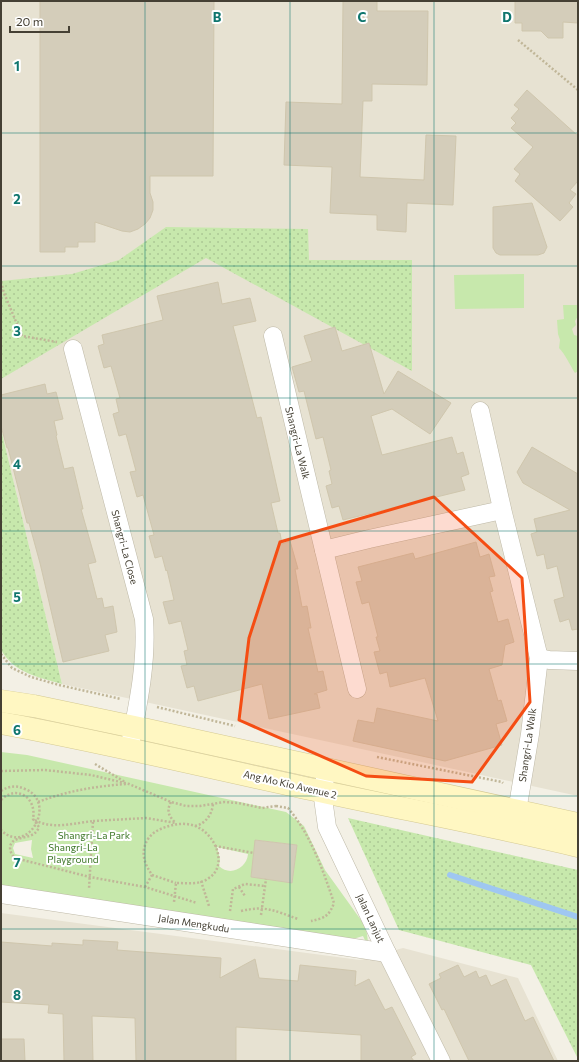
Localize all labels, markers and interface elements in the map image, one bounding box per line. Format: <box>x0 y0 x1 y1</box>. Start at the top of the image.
scale bar <box>10 8 69 34</box>
text: B <box>213 9 222 25</box>
text: C <box>358 9 367 25</box>
text: D <box>502 9 512 25</box>
text: 20 m <box>16 14 43 28</box>
text: 1 <box>14 58 20 74</box>
text: 2 <box>13 191 21 207</box>
text: 3 <box>13 323 21 339</box>
street label: Shangri-La Walk <box>283 405 313 481</box>
text: 4 <box>13 456 21 472</box>
street label: Shangri-La Close <box>109 508 141 586</box>
text: 5 <box>13 589 21 605</box>
street label: Shangri-La Walk <box>516 707 538 783</box>
text: 6 <box>13 722 21 738</box>
street label: Ang Mo Kio Avenue 2 <box>242 767 338 801</box>
park label: Shangri-La Park <box>58 829 131 841</box>
park label: Shangri-La Playground <box>47 841 99 865</box>
text: 7 <box>13 854 21 870</box>
street label: Jalan Lanjut <box>354 892 388 944</box>
street label: Jalan Mengkudu <box>158 911 230 935</box>
text: 8 <box>13 987 21 1003</box>

